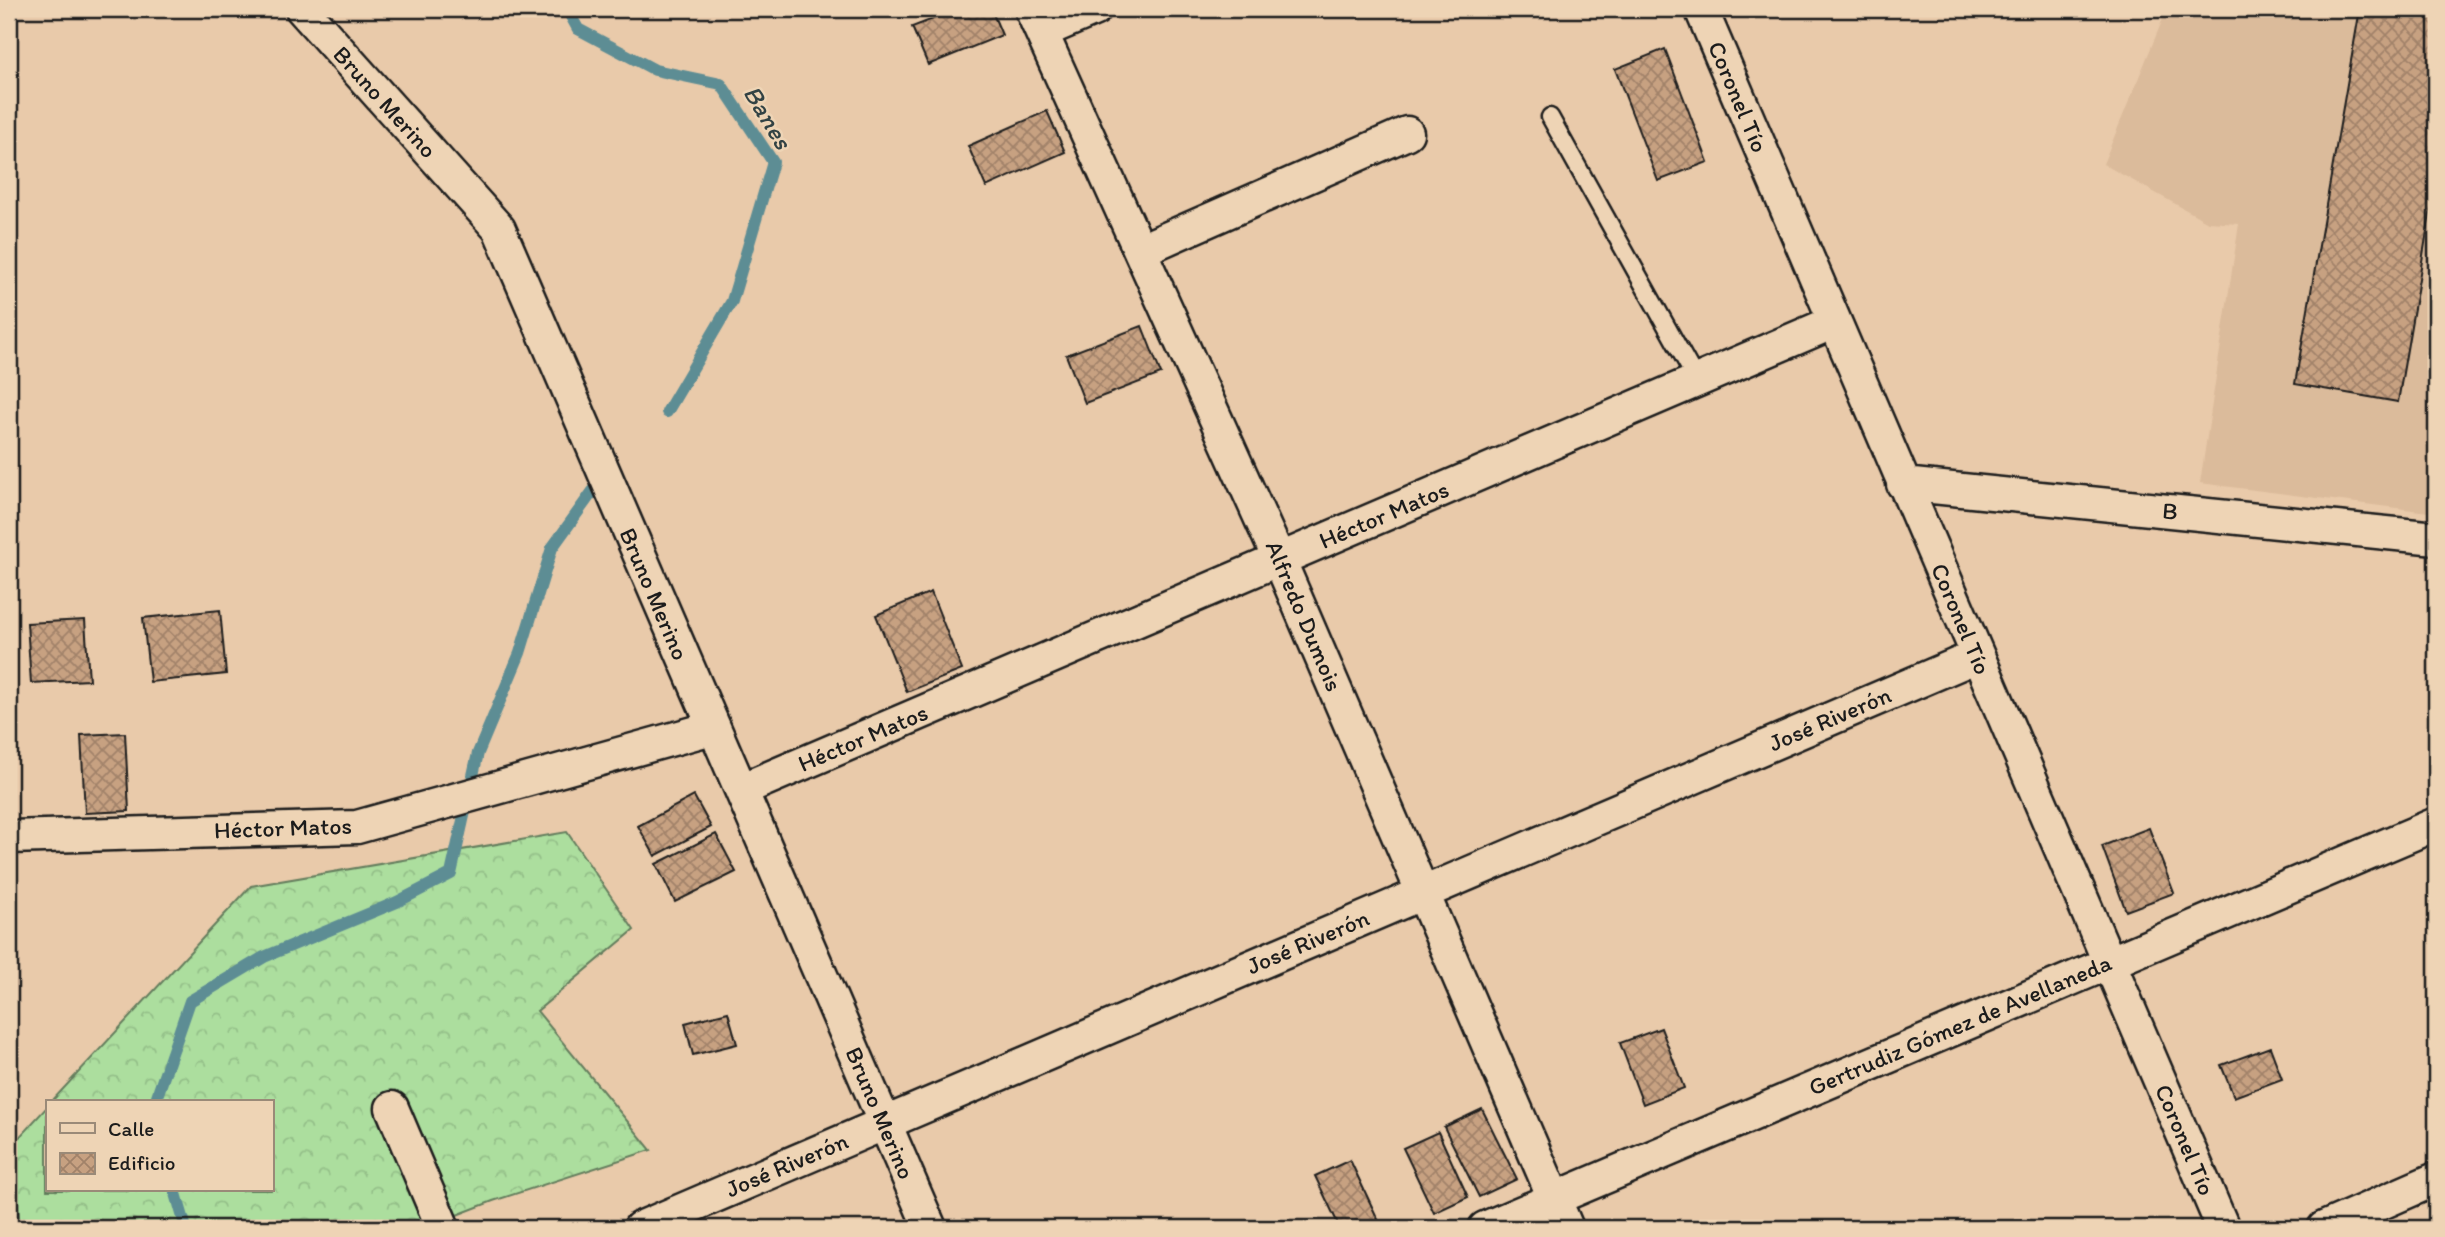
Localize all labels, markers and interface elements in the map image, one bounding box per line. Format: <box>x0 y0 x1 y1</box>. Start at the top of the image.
street label: Coronel Tío <box>1702 37 1775 157</box>
street label: Bruno Merino <box>327 40 443 164</box>
water label: Banes <box>737 79 800 156</box>
street label: Héctor Matos <box>1315 474 1453 555</box>
street label: B <box>2161 495 2179 526</box>
street label: Bruno Merino <box>614 523 695 664</box>
street label: Alfredo Dumois <box>1260 536 1349 695</box>
street label: Coronel Tío <box>1925 559 1998 679</box>
street label: José Riverón <box>1764 680 1896 757</box>
street label: Héctor Matos <box>794 697 932 778</box>
street label: Héctor Matos <box>213 811 352 844</box>
street label: José Riverón <box>1242 903 1374 980</box>
street label: Gertrudiz Gómez de Avellaneda <box>1804 947 2116 1102</box>
street label: Bruno Merino <box>840 1042 921 1183</box>
street label: Coronel Tío <box>2149 1080 2222 1200</box>
legend <box>46 1100 273 1192</box>
text: Calle <box>108 1116 154 1141</box>
street label: José Riverón <box>721 1126 853 1203</box>
text: Edificio <box>108 1150 176 1175</box>

